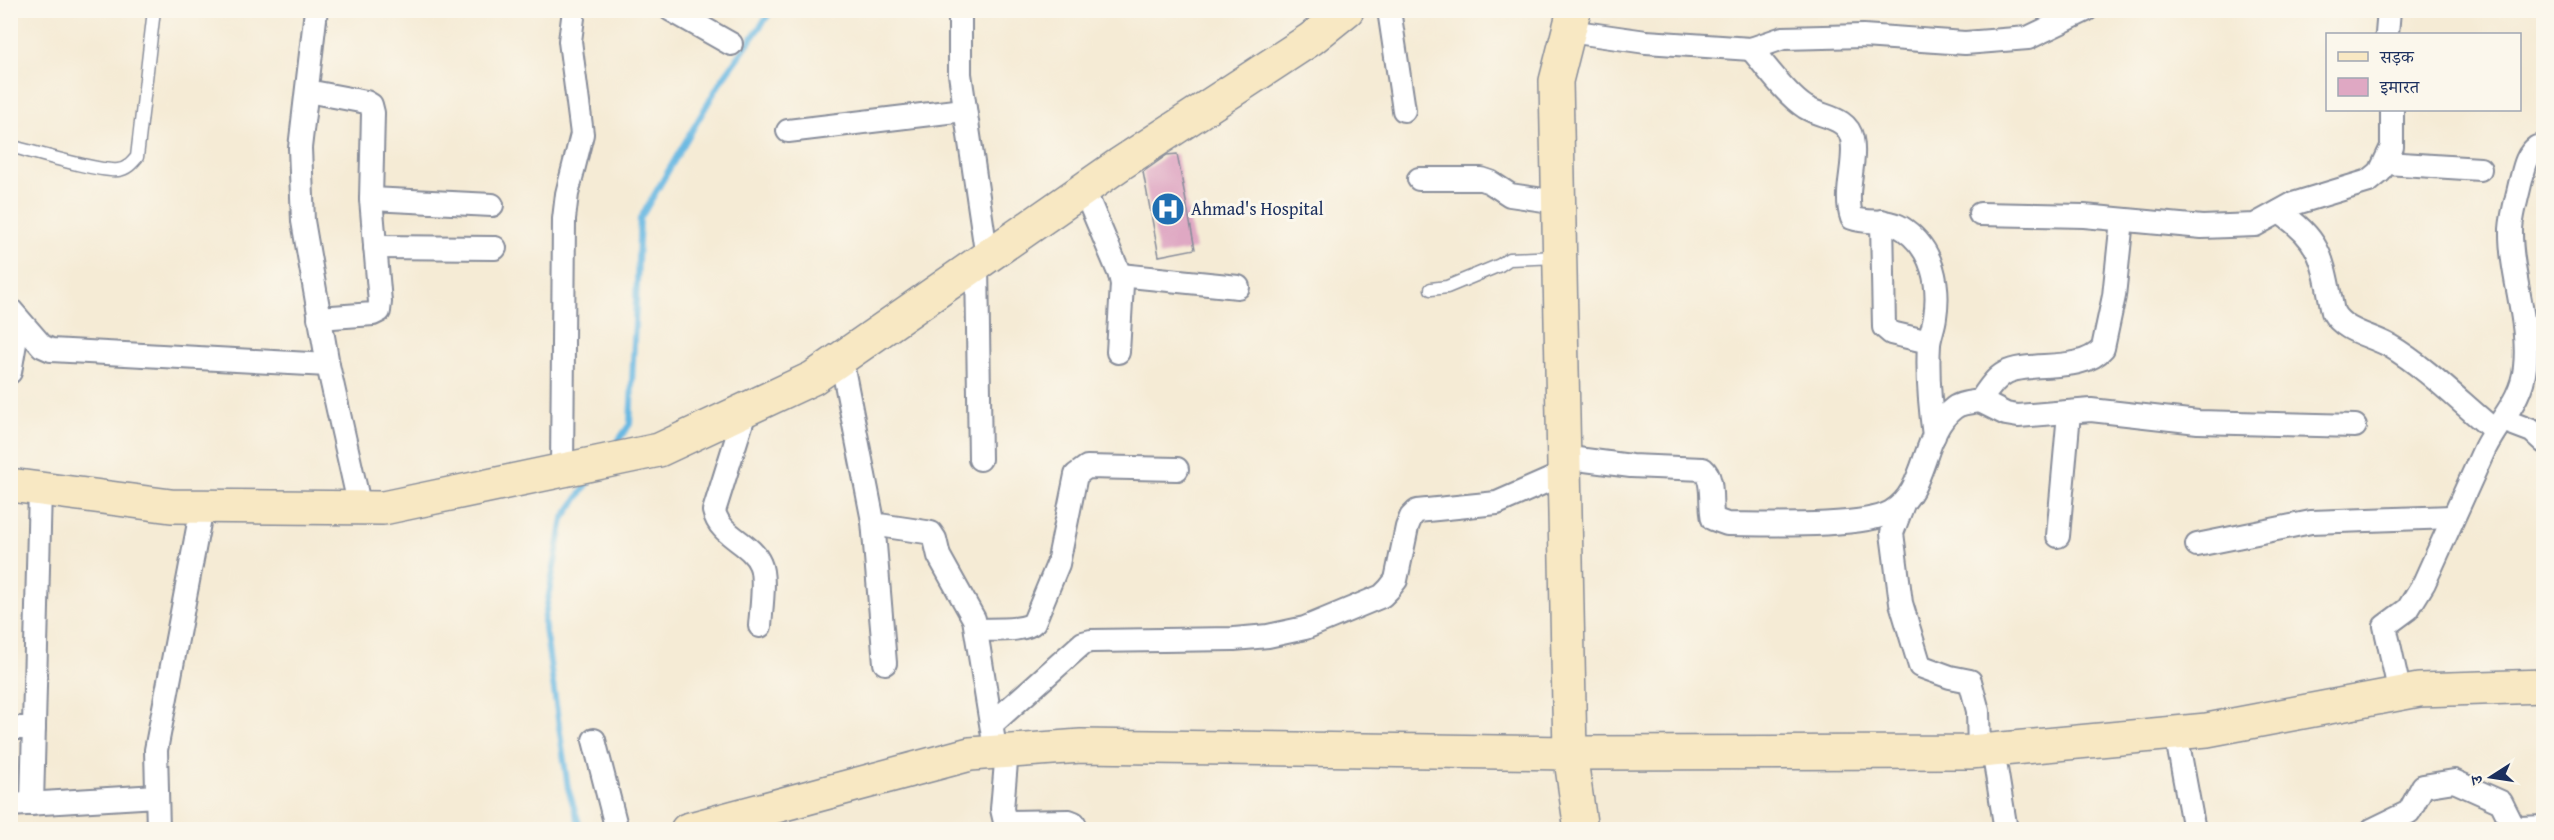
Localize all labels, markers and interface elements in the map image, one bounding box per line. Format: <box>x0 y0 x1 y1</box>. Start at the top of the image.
legend <box>2326 33 2521 111</box>
text: सड़क <box>2379 43 2415 70</box>
text: इमारत <box>2379 73 2420 100</box>
hospital icon: Ahmad's Hospital <box>1150 191 1186 227</box>
place label: Ahmad's Hospital <box>1191 195 1324 222</box>
north arrow <box>2461 747 2521 807</box>
text: उ <box>2463 772 2489 788</box>

